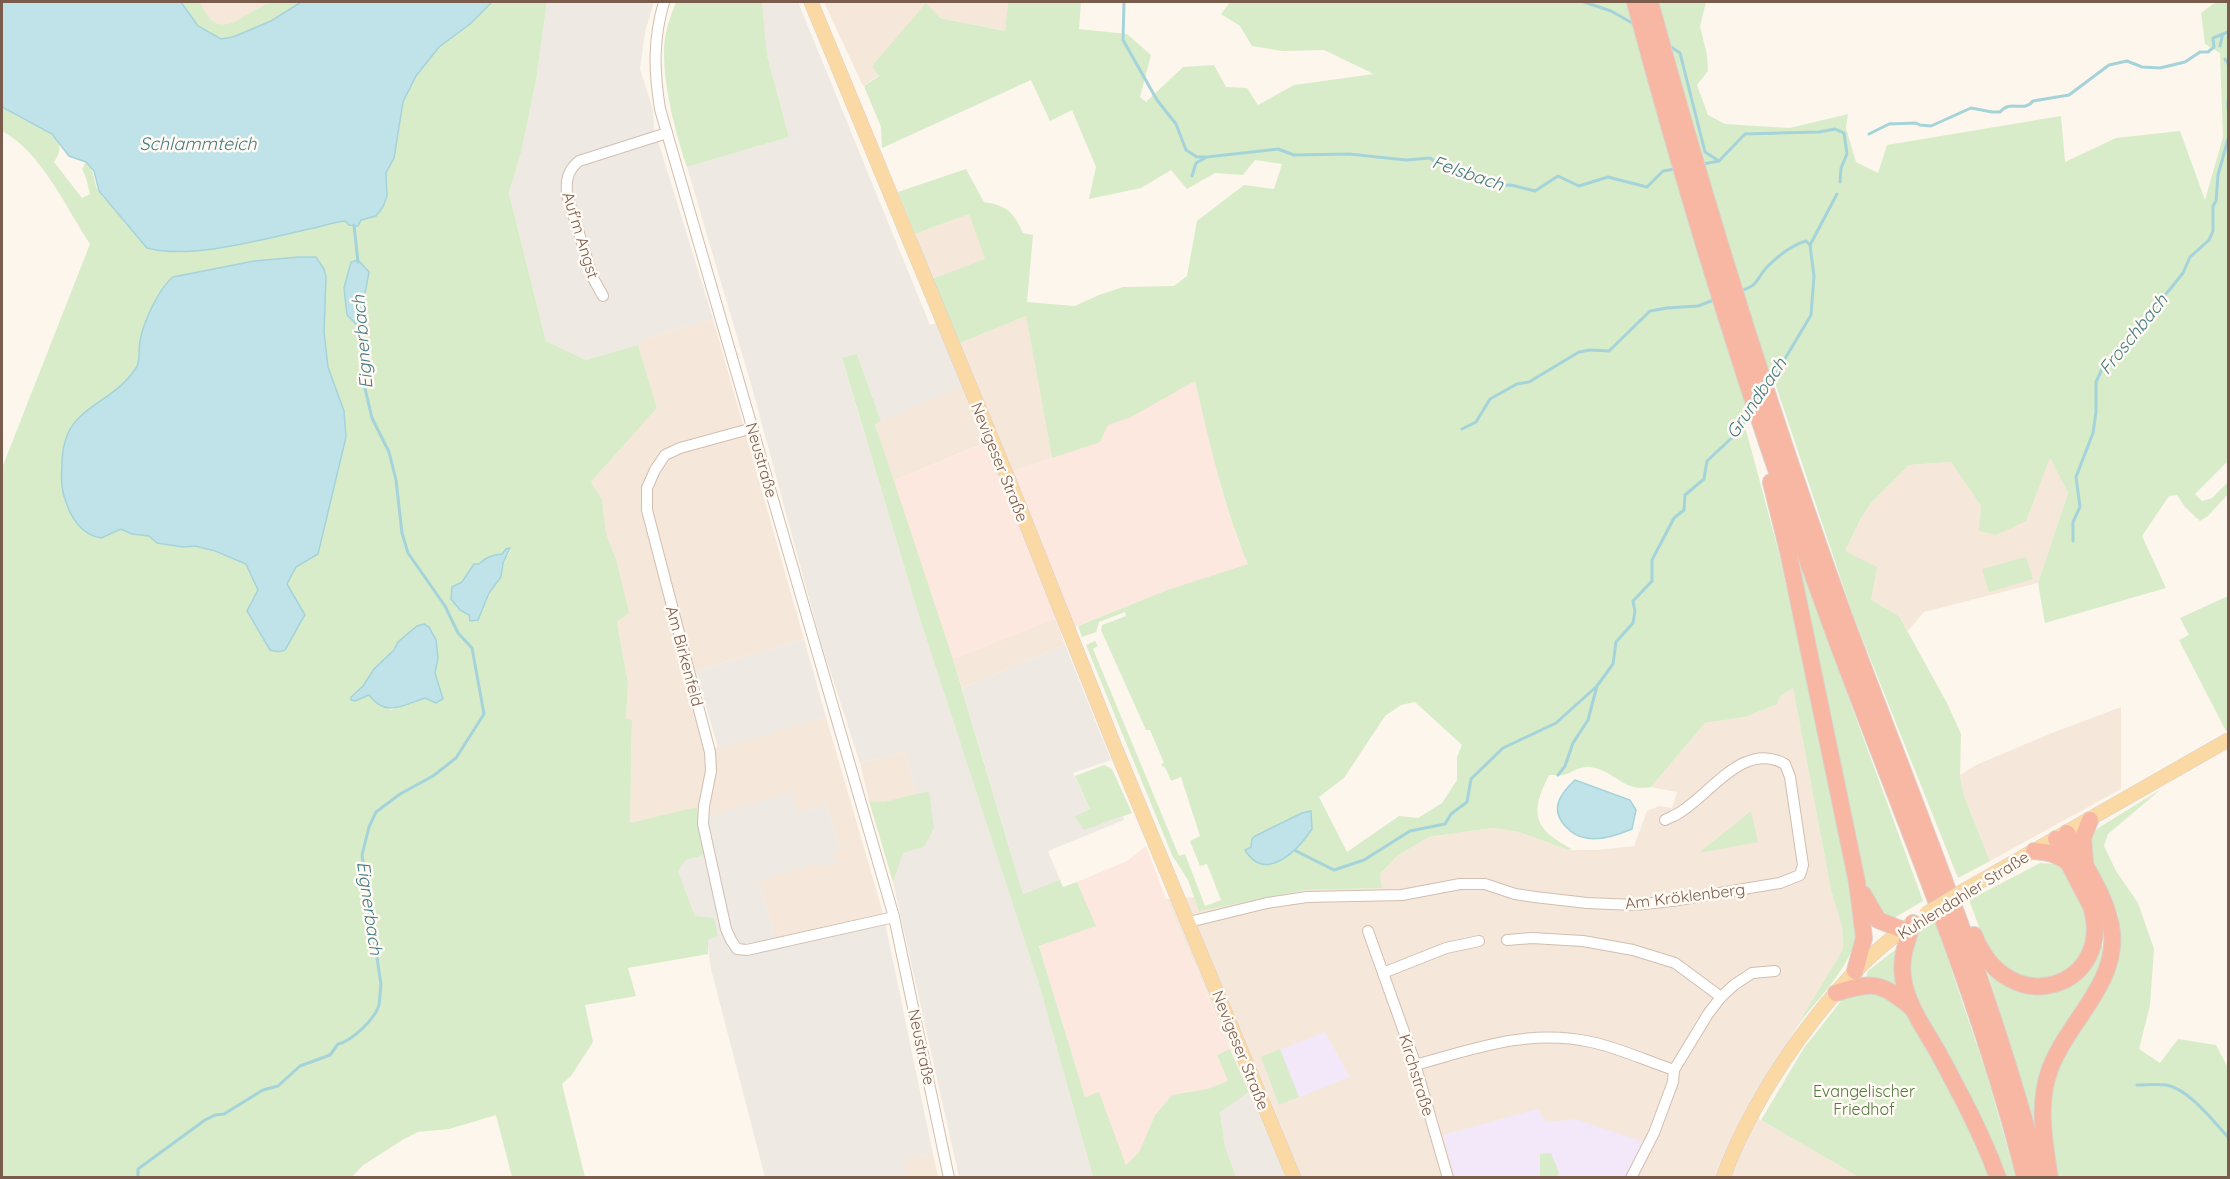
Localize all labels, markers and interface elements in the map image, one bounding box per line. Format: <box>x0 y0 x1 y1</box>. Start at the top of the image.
water label: Schlammteich <box>139 132 257 155</box>
water label: Felsbach <box>1429 150 1507 196</box>
street label: Auf'm Angst <box>558 189 604 281</box>
water label: Froschbach <box>2094 289 2173 379</box>
water label: Eignerbach <box>346 293 378 390</box>
water label: Grundbach <box>1721 353 1792 443</box>
street label: Nevigeser Straße <box>967 399 1033 525</box>
street label: Neustraße <box>742 420 782 500</box>
street label: Am Birkenfeld <box>662 604 708 708</box>
street label: Kuhlendahler Straße <box>1894 847 2032 943</box>
water label: Eignerbach <box>352 860 388 957</box>
street label: Am Kröklenberg <box>1624 879 1746 913</box>
street label: Nevigeser Straße <box>1208 987 1274 1113</box>
street label: Neustraße <box>904 1007 940 1087</box>
street label: Kirchstraße <box>1395 1032 1439 1118</box>
park label: Evangelischer Friedhof <box>1813 1081 1915 1119</box>

